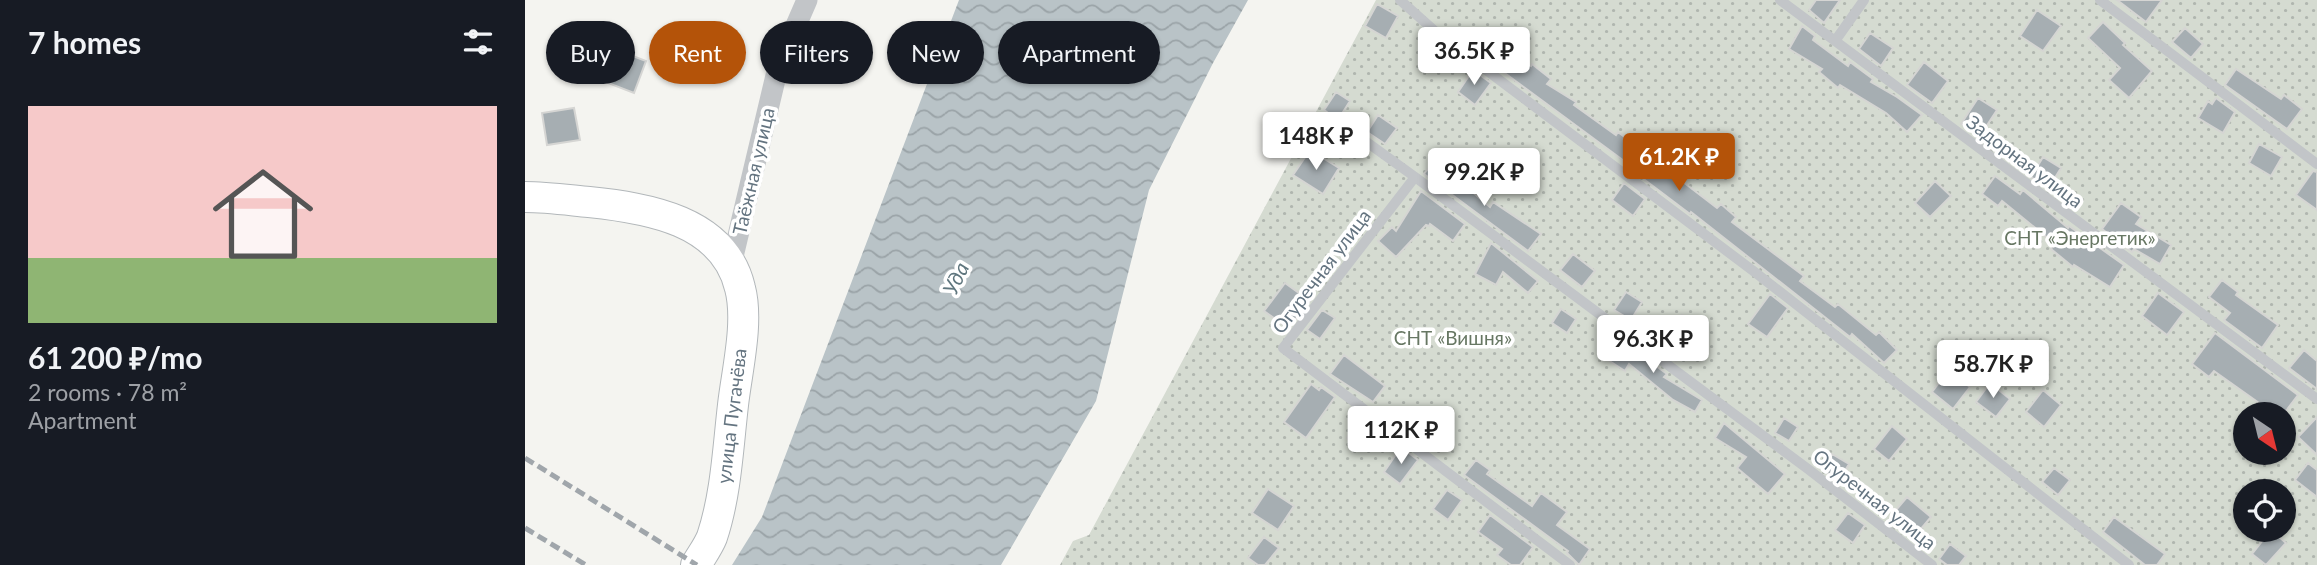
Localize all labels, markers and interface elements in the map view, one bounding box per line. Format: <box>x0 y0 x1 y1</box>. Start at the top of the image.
chip: Buy <box>546 21 635 84</box>
chip: Rent <box>649 21 746 84</box>
chip: Filters <box>760 21 873 84</box>
chip: New <box>887 21 984 84</box>
chip: Apartment <box>998 21 1160 84</box>
icon: filters <box>459 23 497 61</box>
text: 7 homes <box>28 24 141 60</box>
pin: 36.5K ₽ <box>1409 28 1539 87</box>
text: 36.5K ₽ <box>1434 36 1514 64</box>
street label: Таёжная улица <box>727 105 779 237</box>
street label: Задорная улица <box>1962 110 2088 212</box>
pin: 148K ₽ <box>1259 113 1373 172</box>
text: 148K ₽ <box>1279 121 1353 149</box>
pin: 61.2K ₽ <box>1614 134 1744 193</box>
text: 61.2K ₽ <box>1639 142 1719 170</box>
pin: 99.2K ₽ <box>1419 148 1549 208</box>
icon: home <box>200 151 326 277</box>
text: 99.2K ₽ <box>1444 157 1524 185</box>
street label: Огуречная улица <box>1267 204 1375 338</box>
park label: СНТ «Энергетик» <box>2004 226 2156 249</box>
water label: Уда <box>937 258 973 298</box>
pin: 96.3K ₽ <box>1588 316 1718 375</box>
text: 96.3K ₽ <box>1613 324 1693 352</box>
park label: СНТ «Вишня» <box>1394 326 1512 349</box>
text: 61 200 ₽/mo <box>28 339 203 375</box>
pin: 58.7K ₽ <box>1928 340 2058 400</box>
street label: улица Пугачёва <box>711 347 751 485</box>
text: 58.7K ₽ <box>1953 349 2033 377</box>
text: 2 rooms · 78 m² <box>28 378 187 406</box>
north arrow <box>2233 402 2296 466</box>
map controls <box>2233 402 2296 542</box>
text: Apartment <box>28 406 136 434</box>
pin: 112K ₽ <box>1344 406 1458 466</box>
text: 112K ₽ <box>1364 415 1438 443</box>
street label: Огуречная улица <box>1809 444 1941 554</box>
button: locate <box>2233 479 2296 542</box>

